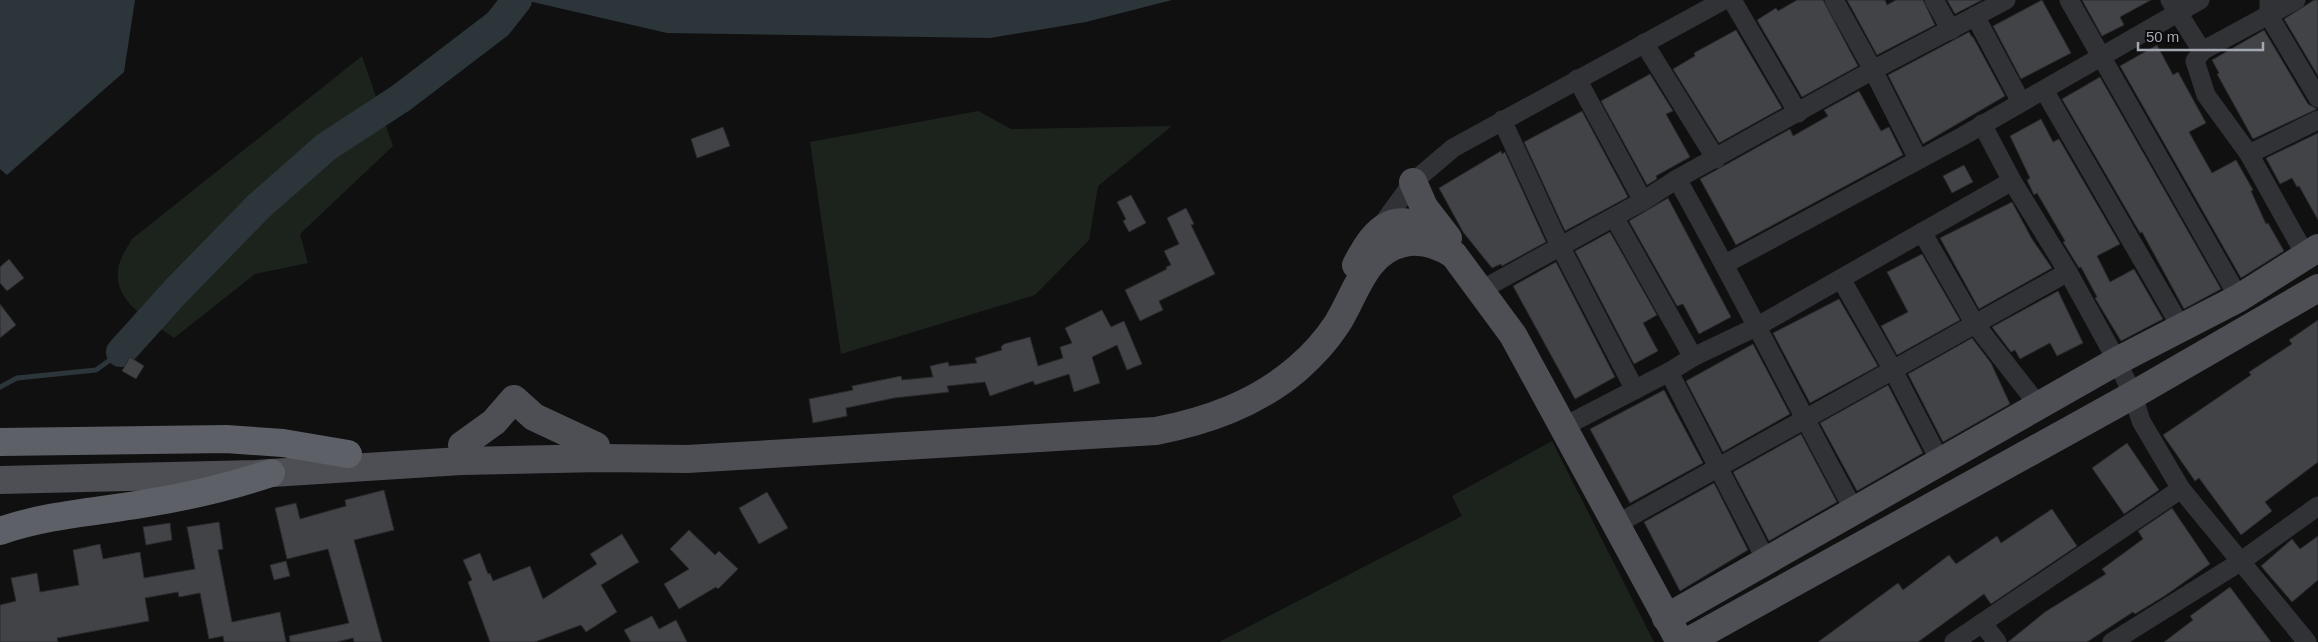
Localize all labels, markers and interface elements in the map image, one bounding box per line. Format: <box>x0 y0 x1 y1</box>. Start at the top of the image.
scale bar <box>2138 20 2263 52</box>
text: 50 m <box>2146 28 2179 45</box>

